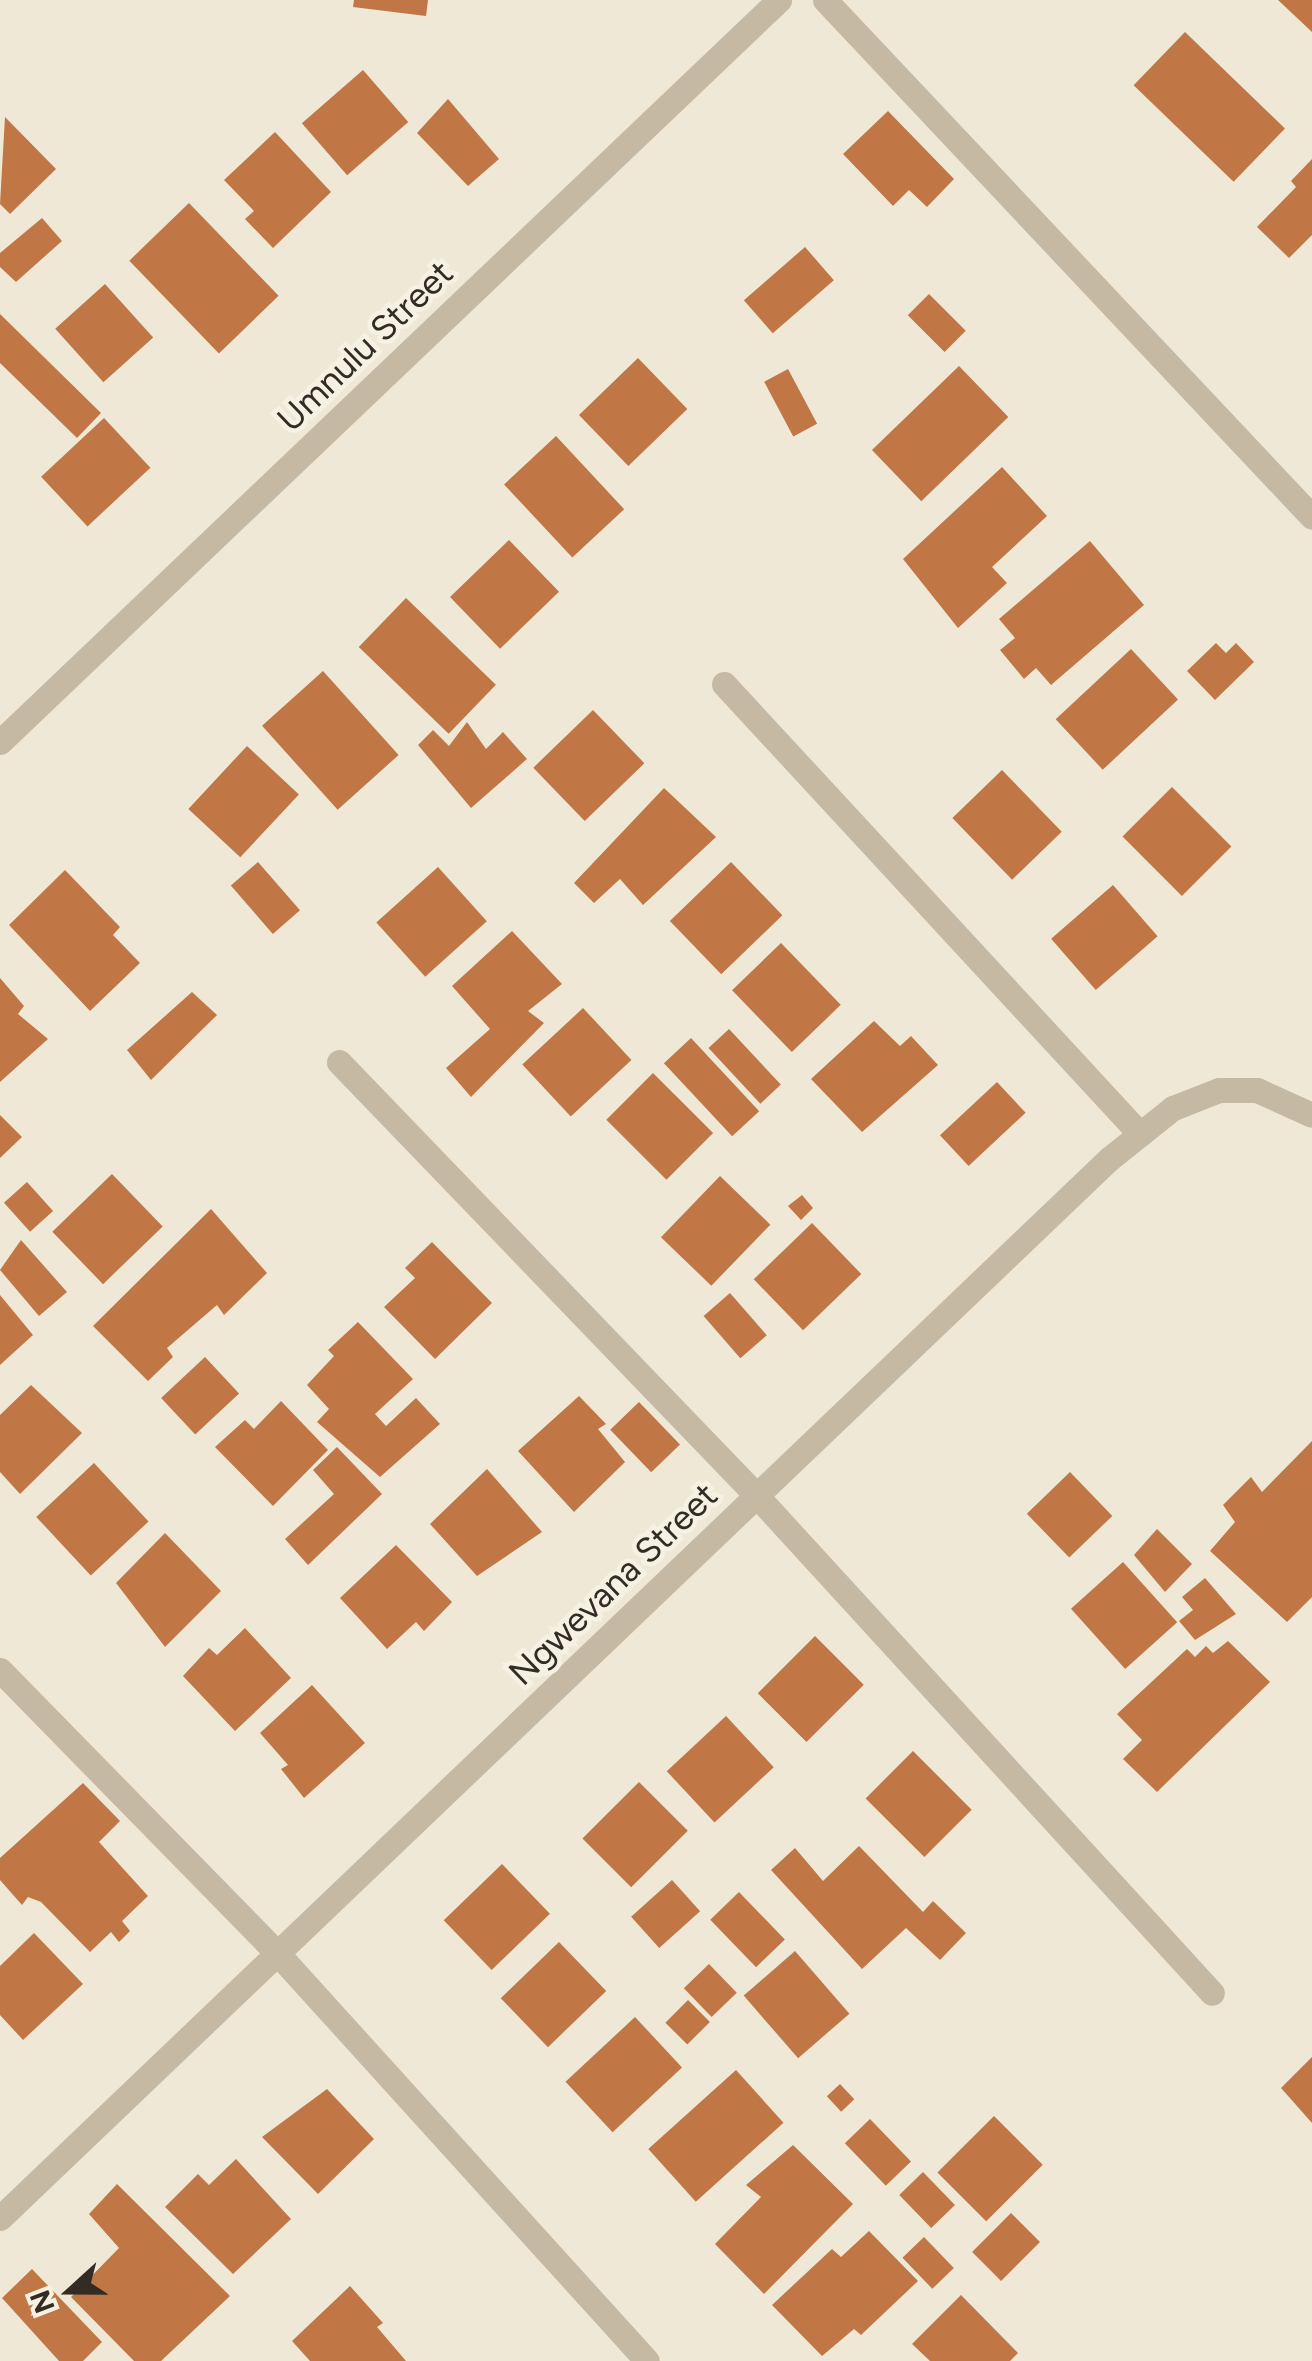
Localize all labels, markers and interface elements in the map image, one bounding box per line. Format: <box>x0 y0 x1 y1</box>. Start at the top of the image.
street label: Umnulu Street <box>269 252 461 440</box>
street label: Ngwevana Street <box>500 1474 726 1694</box>
north arrow <box>20 2241 120 2341</box>
text: N <box>22 2286 62 2318</box>

